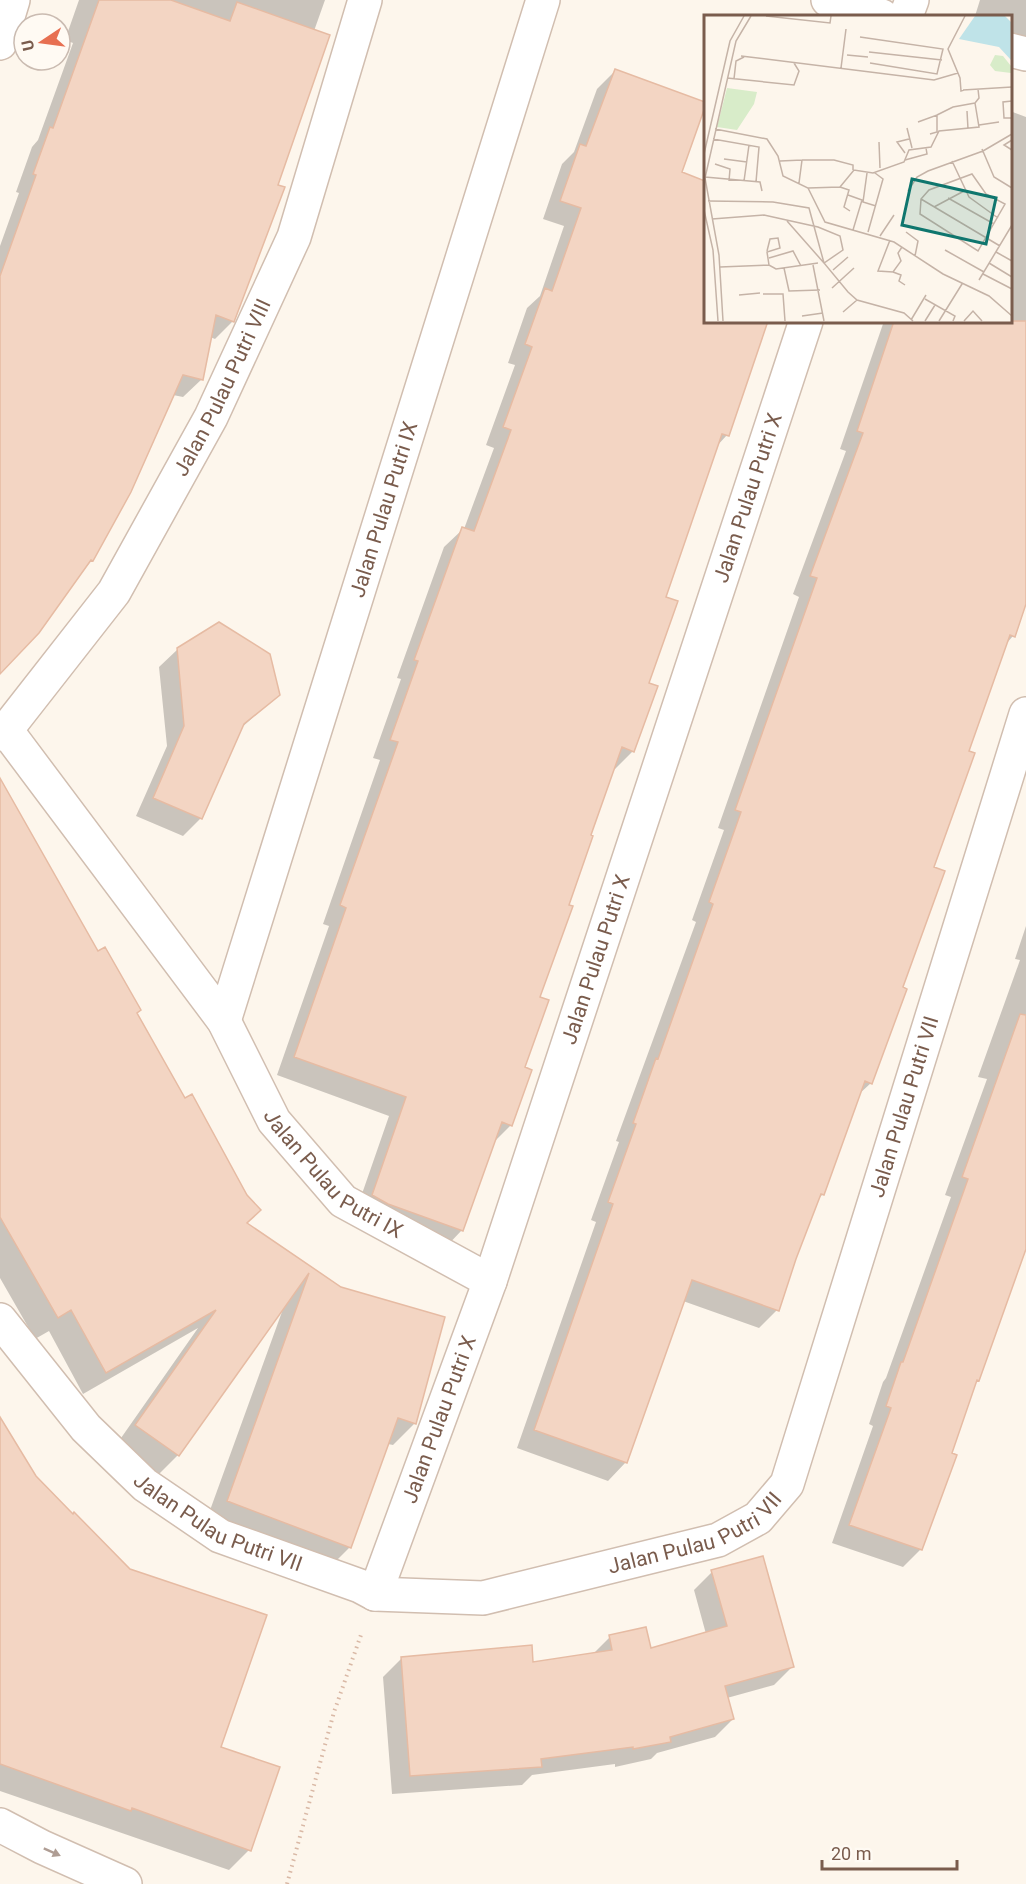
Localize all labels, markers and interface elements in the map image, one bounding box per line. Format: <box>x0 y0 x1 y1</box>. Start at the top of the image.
north arrow <box>12 12 72 72</box>
inset map <box>704 15 1011 322</box>
text: U <box>17 38 38 53</box>
street label: Jalan Pulau Putri VIII <box>169 295 276 480</box>
street label: Jalan Pulau Putri X <box>709 410 787 586</box>
street label: Jalan Pulau Putri IX <box>345 419 423 600</box>
street label: Jalan Pulau Putri X <box>557 872 635 1047</box>
street label: Jalan Pulau Putri VII <box>865 1013 944 1200</box>
street label: Jalan Pulau Putri IX <box>258 1106 407 1243</box>
street label: Jalan Pulau Putri X <box>397 1332 481 1507</box>
street label: Jalan Pulau Putri VII <box>128 1468 305 1576</box>
street label: Jalan Pulau Putri VII <box>606 1487 787 1579</box>
scale bar <box>822 1833 957 1871</box>
text: 20 m <box>831 1843 871 1864</box>
one-way arrow <box>44 1847 62 1857</box>

